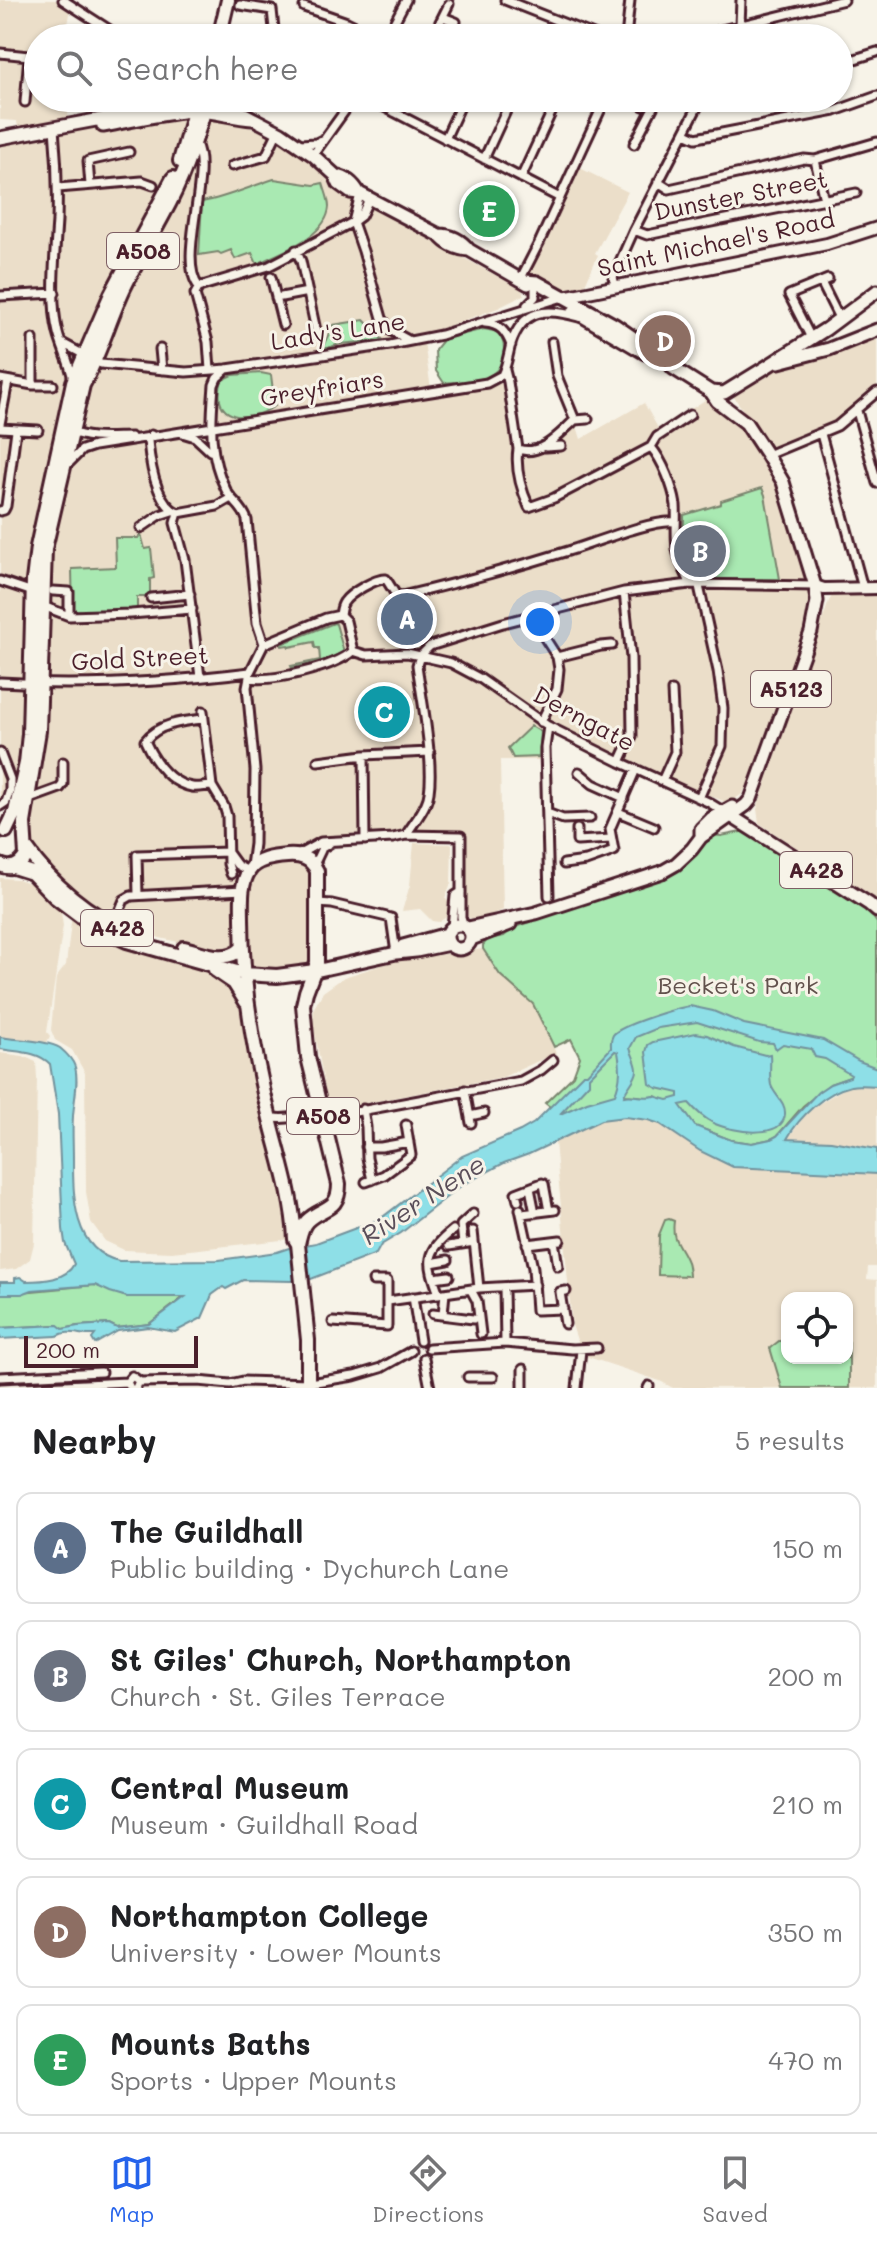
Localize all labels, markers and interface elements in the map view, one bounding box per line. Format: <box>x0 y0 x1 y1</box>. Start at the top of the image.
search box <box>24 24 853 112</box>
icon: search <box>52 46 96 90</box>
text: Search here <box>116 48 299 88</box>
street label: Dunster Street <box>651 163 830 227</box>
pin: E <box>463 181 515 241</box>
street label: Saint Michael's Road <box>594 202 837 283</box>
road number: A508 <box>107 233 179 269</box>
street label: Lady's Lane <box>268 305 407 356</box>
pin: D <box>639 311 691 371</box>
street label: Greyfriars <box>258 362 386 413</box>
pin: B <box>674 521 726 581</box>
pin: A <box>381 589 433 649</box>
your location <box>520 602 560 642</box>
street label: Gold Street <box>71 638 209 677</box>
road number: A5123 <box>751 671 831 707</box>
street label: Derngate <box>528 678 641 757</box>
pin: C <box>358 682 410 742</box>
road number: A428 <box>780 852 852 888</box>
road number: A428 <box>81 910 153 946</box>
park label: Becket's Park <box>657 969 819 1000</box>
road number: A508 <box>287 1098 359 1134</box>
water label: River Nene <box>354 1146 491 1252</box>
map controls <box>781 1292 853 1364</box>
button: locate <box>781 1292 853 1364</box>
scale bar <box>24 1332 198 1368</box>
text: 200 m <box>36 1335 100 1364</box>
text: Nearby <box>32 1418 157 1463</box>
text: 5 results <box>735 1423 845 1457</box>
text: The Guildhall <box>110 1511 303 1551</box>
text: A <box>51 1531 69 1565</box>
text: 150 m <box>771 1531 843 1565</box>
text: Public building · Dychurch Lane <box>110 1551 509 1585</box>
text: St Giles' Church, Northampton <box>110 1639 571 1679</box>
text: B <box>51 1659 69 1693</box>
text: 200 m <box>767 1659 843 1693</box>
text: Church · St. Giles Terrace <box>110 1679 446 1713</box>
text: Central Museum <box>110 1767 349 1807</box>
text: C <box>50 1787 70 1821</box>
text: 210 m <box>772 1787 843 1821</box>
text: Museum · Guildhall Road <box>110 1807 418 1841</box>
text: Northampton College <box>110 1895 428 1935</box>
text: D <box>51 1915 69 1949</box>
text: 350 m <box>768 1915 843 1949</box>
text: University · Lower Mounts <box>110 1935 442 1969</box>
text: Mounts Baths <box>110 2023 311 2063</box>
text: E <box>52 2043 68 2077</box>
text: 470 m <box>768 2043 843 2077</box>
text: Sports · Upper Mounts <box>110 2063 397 2097</box>
tab: Map <box>109 2151 154 2228</box>
tab: Directions <box>372 2151 484 2228</box>
tab: Saved <box>703 2151 768 2228</box>

